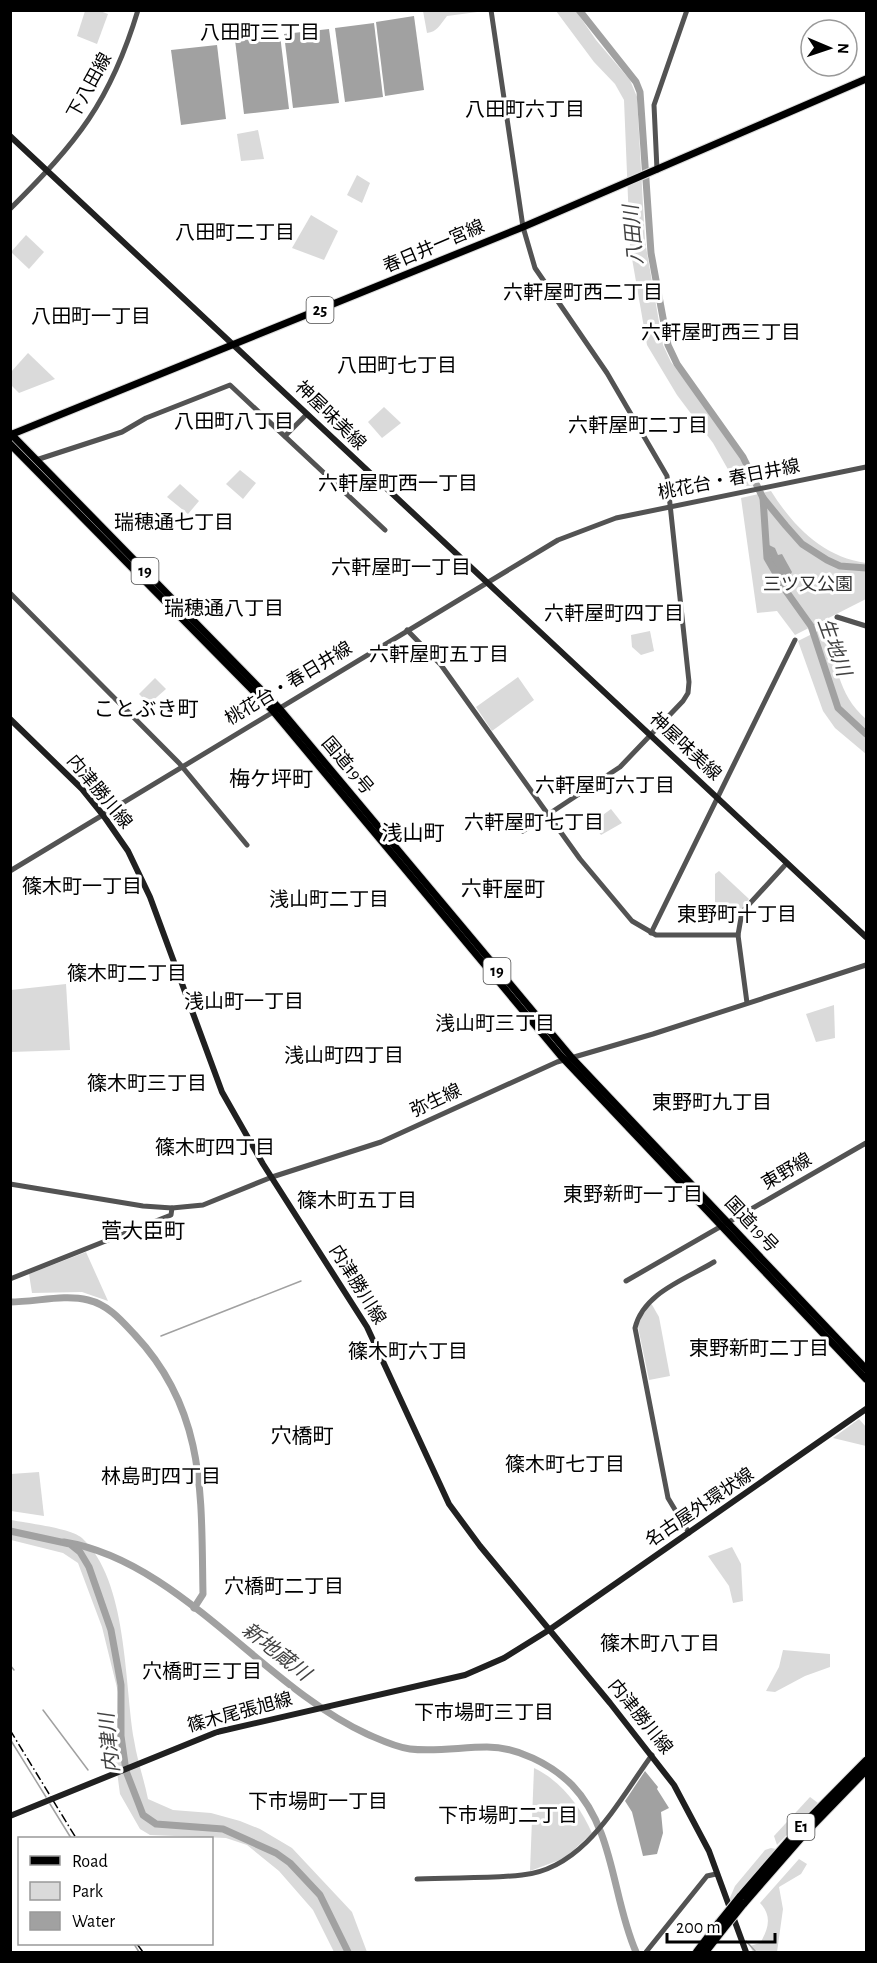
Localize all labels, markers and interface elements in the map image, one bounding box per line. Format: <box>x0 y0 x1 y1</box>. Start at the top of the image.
north arrow <box>799 18 859 78</box>
district label: 八田町三丁目 <box>200 23 320 43</box>
text: N <box>835 43 851 54</box>
street label: 下八田線 <box>63 49 115 122</box>
district label: 八田町六丁目 <box>465 99 585 120</box>
water label: 八田川 <box>621 202 647 266</box>
street label: 春日井一宮線 <box>380 216 487 276</box>
district label: 八田町二丁目 <box>175 223 295 243</box>
district label: 六軒屋町西二丁目 <box>503 282 663 303</box>
road number: 25 <box>306 297 334 323</box>
district label: 八田町一丁目 <box>31 307 151 327</box>
district label: 六軒屋町西三丁目 <box>641 322 801 343</box>
district label: 八田町七丁目 <box>337 355 457 376</box>
street label: 神屋味美線 <box>291 377 370 454</box>
district label: 八田町八丁目 <box>174 412 294 432</box>
district label: 六軒屋町二丁目 <box>568 415 708 436</box>
street label: 桃花台・春日井線 <box>656 455 801 503</box>
district label: 六軒屋町西一丁目 <box>318 473 478 494</box>
district label: 瑞穂通七丁目 <box>114 512 234 533</box>
district label: 六軒屋町一丁目 <box>331 557 471 578</box>
road number: 19 <box>132 558 158 584</box>
park label: 三ツ又公園 <box>763 575 853 594</box>
district label: 瑞穂通八丁目 <box>164 598 284 619</box>
district label: 六軒屋町四丁目 <box>544 603 684 624</box>
water label: 生地川 <box>814 615 855 680</box>
street label: 桃花台・春日井線 <box>222 637 355 729</box>
district label: 六軒屋町五丁目 <box>369 644 509 665</box>
district label: ことぶき町 <box>94 699 199 720</box>
street label: 神屋味美線 <box>646 708 725 784</box>
street label: 国道19号 <box>318 733 377 798</box>
street label: 内津勝川線 <box>63 750 136 832</box>
district label: 梅ケ坪町 <box>229 768 313 790</box>
district label: 六軒屋町六丁目 <box>535 775 675 796</box>
district label: 六軒屋町七丁目 <box>464 812 604 833</box>
district label: 浅山町 <box>382 822 445 844</box>
district label: 篠木町一丁目 <box>22 876 142 897</box>
district label: 六軒屋町 <box>461 878 545 900</box>
district label: 浅山町二丁目 <box>269 889 389 910</box>
district label: 東野町十丁目 <box>677 904 797 925</box>
road number: 19 <box>484 958 510 984</box>
district label: 篠木町二丁目 <box>67 963 187 984</box>
district label: 浅山町一丁目 <box>184 991 304 1012</box>
district label: 浅山町三丁目 <box>435 1013 555 1034</box>
district label: 浅山町四丁目 <box>284 1045 404 1066</box>
district label: 篠木町三丁目 <box>87 1073 207 1094</box>
street label: 弥生線 <box>407 1080 464 1121</box>
district label: 東野町九丁目 <box>652 1092 772 1113</box>
district label: 篠木町四丁目 <box>155 1137 275 1158</box>
street label: 東野線 <box>758 1149 815 1193</box>
district label: 東野新町一丁目 <box>563 1184 703 1205</box>
district label: 篠木町五丁目 <box>297 1190 417 1211</box>
street label: 国道19号 <box>721 1192 782 1256</box>
district label: 菅大臣町 <box>101 1220 185 1242</box>
street label: 内津勝川線 <box>326 1241 390 1328</box>
district label: 東野新町二丁目 <box>689 1338 829 1359</box>
district label: 篠木町六丁目 <box>348 1341 468 1362</box>
district label: 穴橋町 <box>271 1425 334 1447</box>
district label: 篠木町七丁目 <box>505 1454 625 1475</box>
street label: 名古屋外環状線 <box>642 1464 757 1551</box>
district label: 林島町四丁目 <box>101 1466 221 1487</box>
district label: 穴橋町二丁目 <box>224 1576 344 1597</box>
water label: 新地蔵川 <box>238 1619 316 1686</box>
district label: 篠木町八丁目 <box>600 1633 720 1654</box>
district label: 穴橋町三丁目 <box>142 1661 262 1682</box>
street label: 内津勝川線 <box>605 1675 677 1758</box>
street label: 篠木尾張旭線 <box>185 1688 294 1736</box>
district label: 下市場町三丁目 <box>414 1702 554 1723</box>
water label: 内津川 <box>96 1710 123 1774</box>
district label: 下市場町一丁目 <box>248 1791 388 1812</box>
district label: 下市場町二丁目 <box>438 1805 578 1826</box>
road number: E1 <box>788 1814 814 1840</box>
legend <box>18 1837 213 1945</box>
text: Road <box>72 1853 108 1871</box>
text: Park <box>72 1883 104 1901</box>
scale bar <box>667 1906 775 1944</box>
text: Water <box>72 1913 115 1931</box>
text: 200 m <box>676 1919 721 1937</box>

